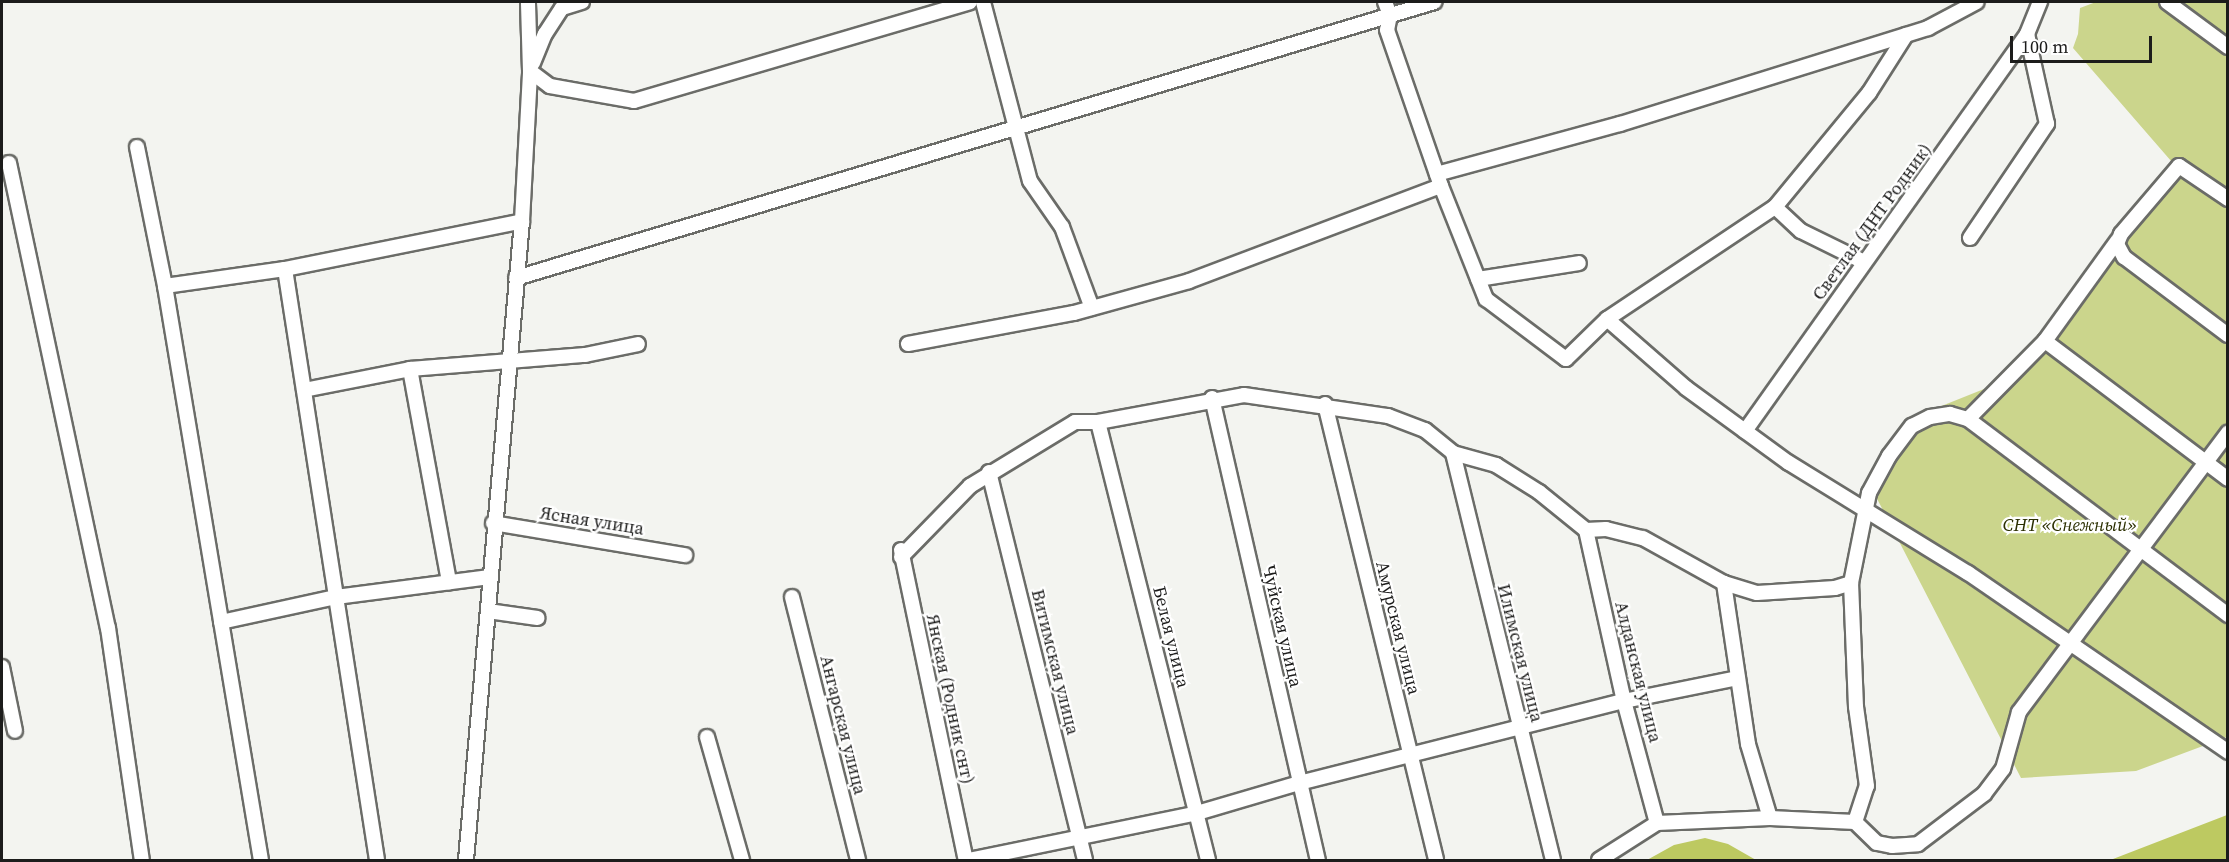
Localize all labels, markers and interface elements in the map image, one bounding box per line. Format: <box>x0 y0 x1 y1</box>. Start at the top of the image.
scale bar <box>2013 24 2156 62</box>
text: 100 m <box>2021 34 2068 59</box>
street label: Светлая (ДНТ Родник) <box>1808 139 1936 305</box>
street label: Ясная улица <box>538 502 646 540</box>
park label: СНТ «Снежный» <box>2003 514 2137 536</box>
street label: Амурская улица <box>1371 559 1425 697</box>
street label: Чуйская улица <box>1257 563 1307 689</box>
street label: Илимская улица <box>1492 582 1548 724</box>
street label: Белая улица <box>1148 584 1194 690</box>
street label: Витимская улица <box>1026 587 1084 737</box>
street label: Алданская улица <box>1610 599 1666 745</box>
street label: Янская (Родник снт) <box>921 612 979 786</box>
street label: Ангарская улица <box>815 653 871 797</box>

